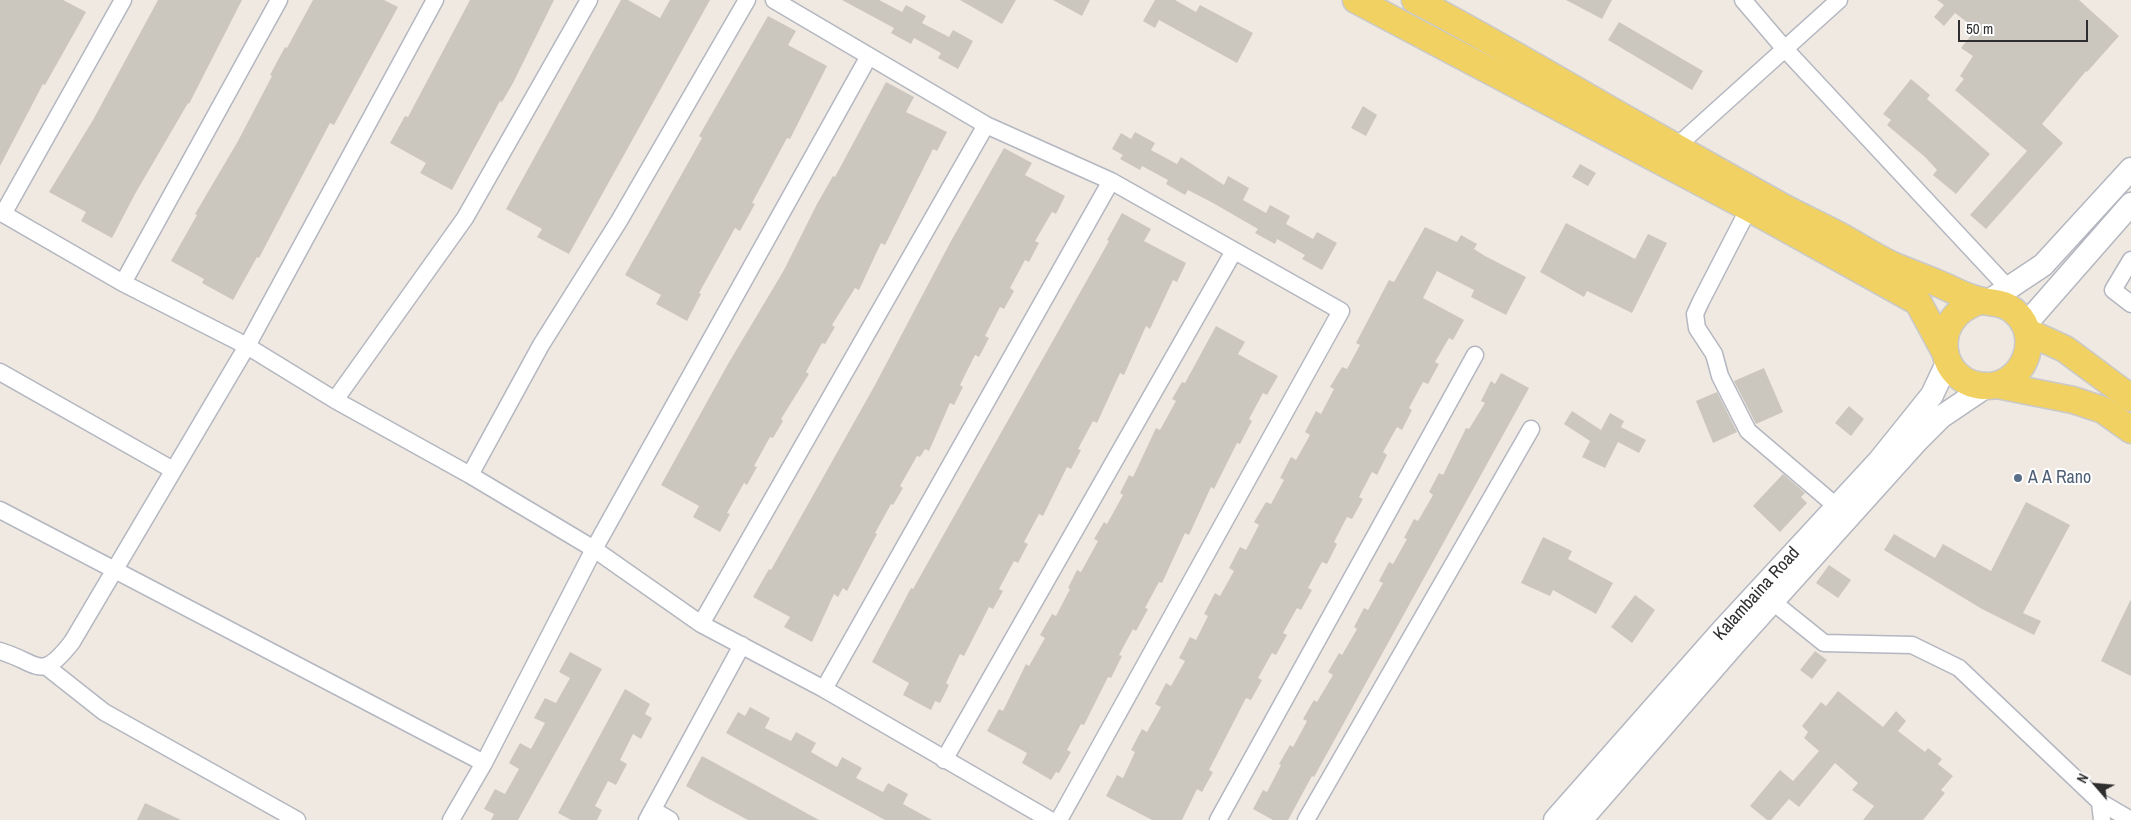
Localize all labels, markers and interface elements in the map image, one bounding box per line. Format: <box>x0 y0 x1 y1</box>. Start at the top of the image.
scale bar <box>1961 10 2091 42</box>
text: 50 m <box>1966 18 1993 39</box>
place label: A A Rano <box>2028 467 2091 489</box>
marker: A A Rano <box>2012 472 2024 484</box>
street label: Kalambaina Road <box>1709 543 1805 645</box>
north arrow <box>2071 760 2121 810</box>
text: N <box>2073 770 2093 786</box>

